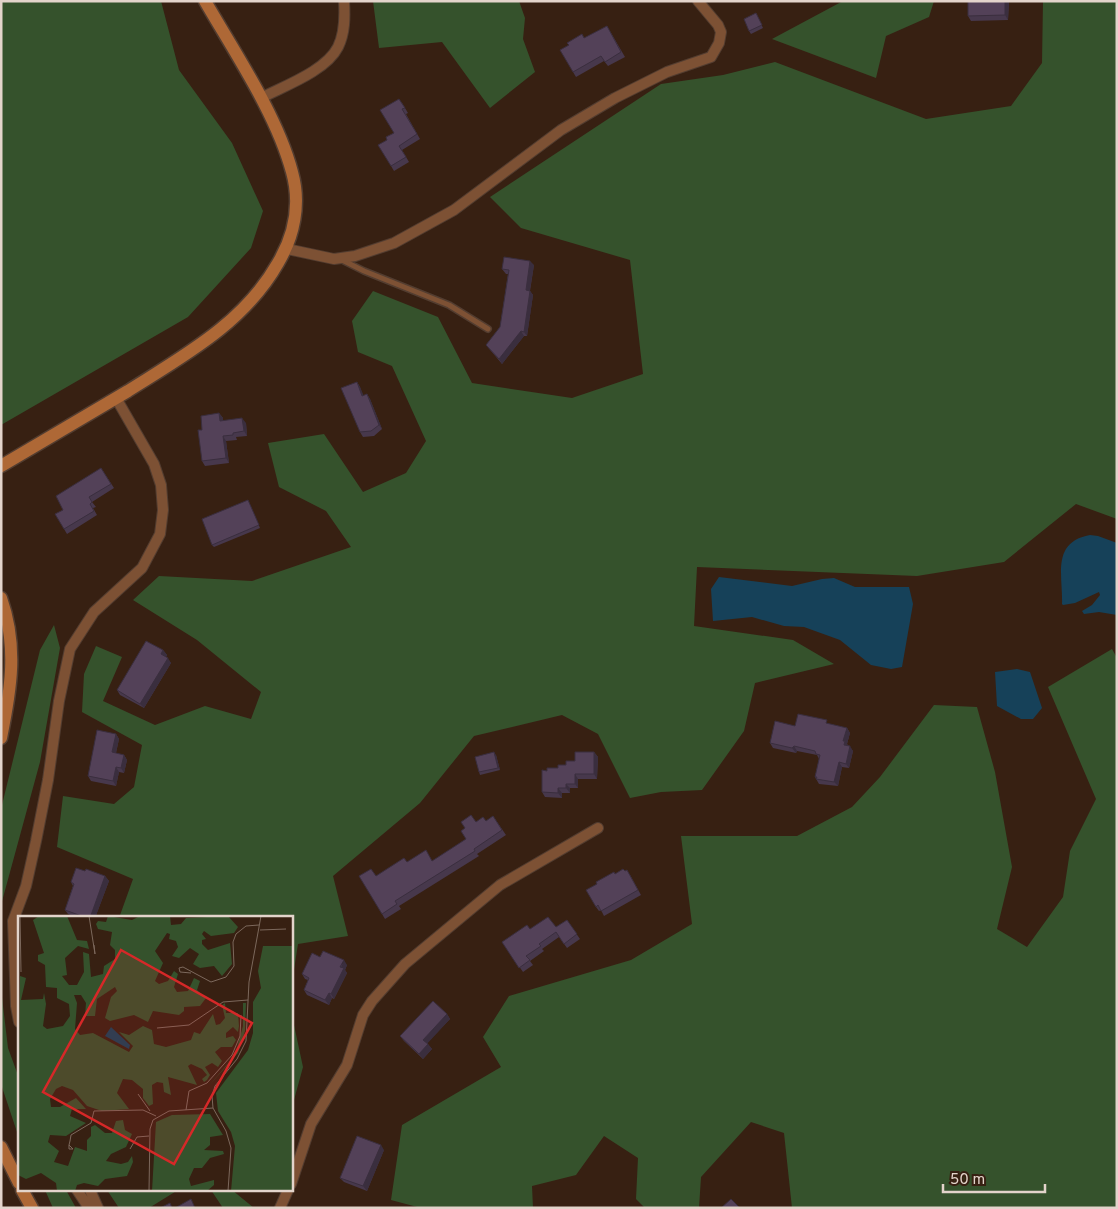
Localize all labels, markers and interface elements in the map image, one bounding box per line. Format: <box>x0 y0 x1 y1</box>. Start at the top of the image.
inset map <box>18 916 292 1192</box>
scale bar <box>943 1162 1046 1194</box>
text: 50 m <box>950 1171 985 1190</box>

